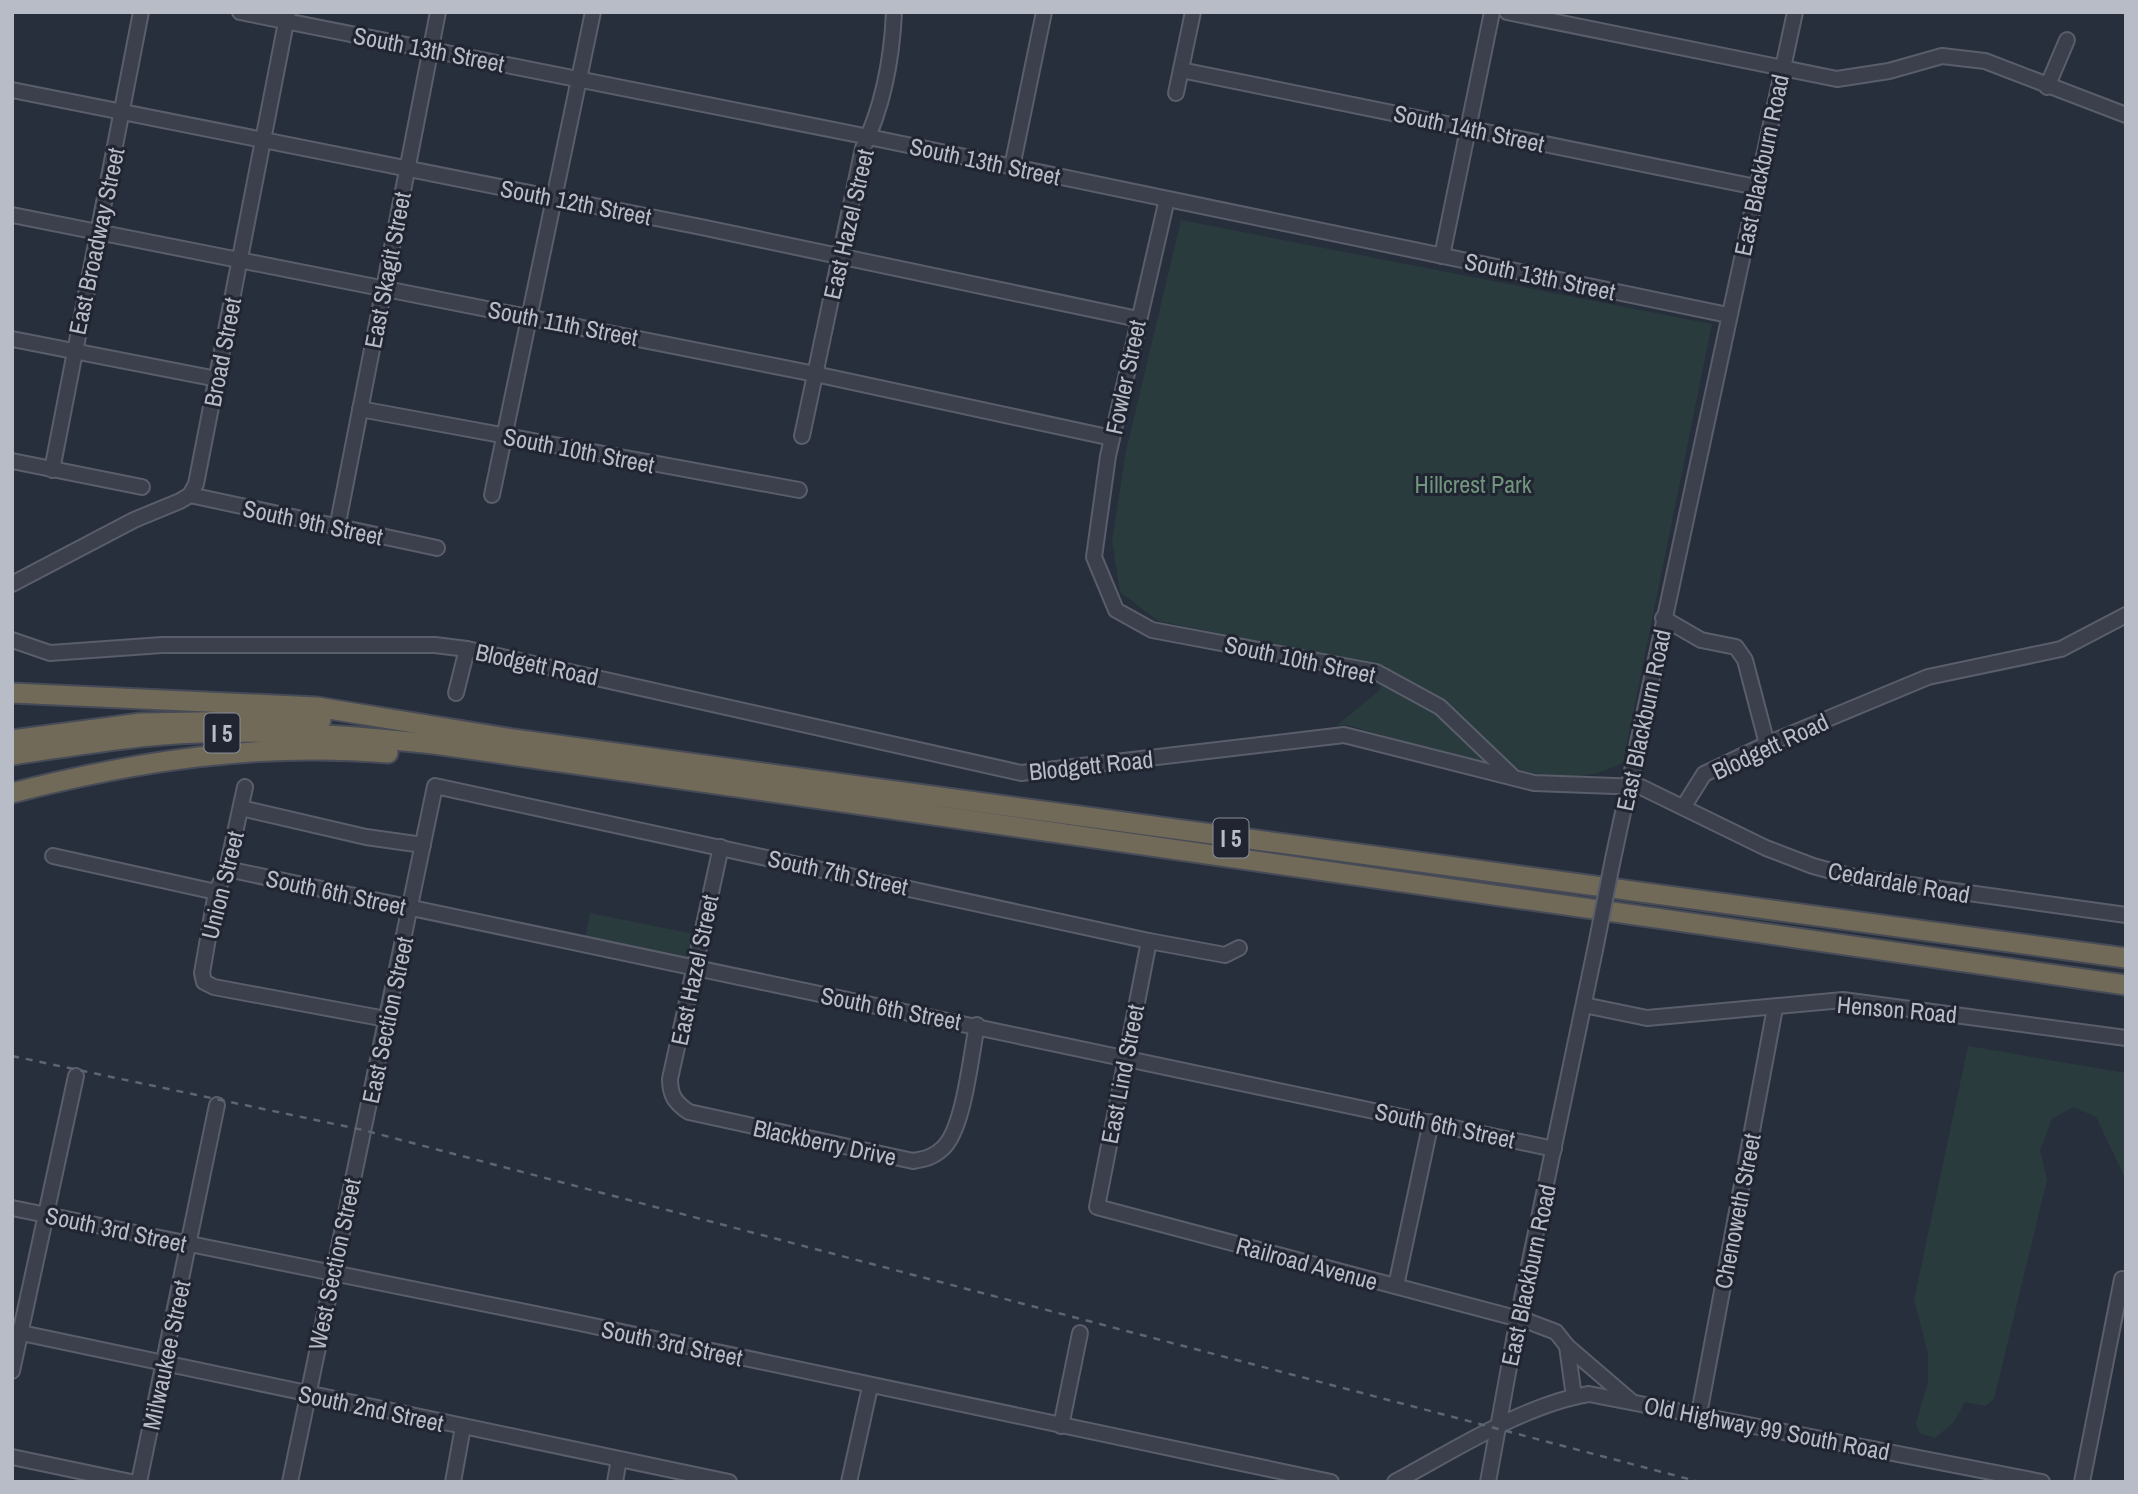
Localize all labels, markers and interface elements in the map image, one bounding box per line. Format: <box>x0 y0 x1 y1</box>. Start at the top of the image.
street label: South 13th Street <box>351 19 508 79</box>
street label: East Blackburn Road <box>1726 71 1796 259</box>
street label: South 14th Street <box>1391 96 1548 160</box>
street label: South 13th Street <box>907 129 1064 193</box>
street label: East Broadway Street <box>61 144 132 337</box>
street label: East Hazel Street <box>815 145 881 302</box>
street label: South 12th Street <box>498 172 655 232</box>
street label: East Skagit Street <box>356 189 418 351</box>
street label: South 13th Street <box>1462 244 1619 308</box>
street label: South 11th Street <box>485 293 641 353</box>
street label: Broad Street <box>196 294 248 409</box>
street label: Fowler Street <box>1097 316 1153 437</box>
street label: South 10th Street <box>501 420 658 480</box>
park label: Hillcrest Park <box>1415 468 1532 500</box>
street label: South 9th Street <box>240 492 386 553</box>
street label: East Blackburn Road <box>1608 626 1678 814</box>
street label: South 10th Street <box>1222 627 1379 691</box>
street label: Blodgett Road <box>473 635 601 693</box>
street label: Blodgett Road <box>1707 705 1833 787</box>
road number: I 5 <box>204 713 240 752</box>
street label: Blodgett Road <box>1027 743 1155 787</box>
road number: I 5 <box>1214 818 1248 858</box>
street label: Union Street <box>193 827 251 942</box>
street label: South 7th Street <box>765 842 911 903</box>
street label: Cedardale Road <box>1826 854 1972 910</box>
street label: South 6th Street <box>263 862 409 923</box>
street label: East Hazel Street <box>662 891 726 1048</box>
street label: East Section Street <box>354 933 420 1106</box>
street label: South 6th Street <box>818 979 964 1037</box>
street label: Henson Road <box>1836 988 1958 1030</box>
street label: East Lind Street <box>1093 1001 1151 1146</box>
street label: South 6th Street <box>1372 1095 1518 1156</box>
street label: Blackberry Drive <box>751 1111 899 1173</box>
street label: Chenoweth Street <box>1706 1130 1768 1291</box>
street label: West Section Street <box>300 1175 368 1353</box>
street label: East Blackburn Road <box>1493 1181 1563 1369</box>
street label: South 3rd Street <box>43 1198 190 1260</box>
street label: Railroad Avenue <box>1233 1229 1381 1297</box>
street label: Milwaukee Street <box>135 1277 198 1433</box>
street label: South 3rd Street <box>599 1312 746 1374</box>
street label: South 2nd Street <box>295 1377 447 1439</box>
street label: Old Highway 99 South Road <box>1642 1388 1892 1468</box>

